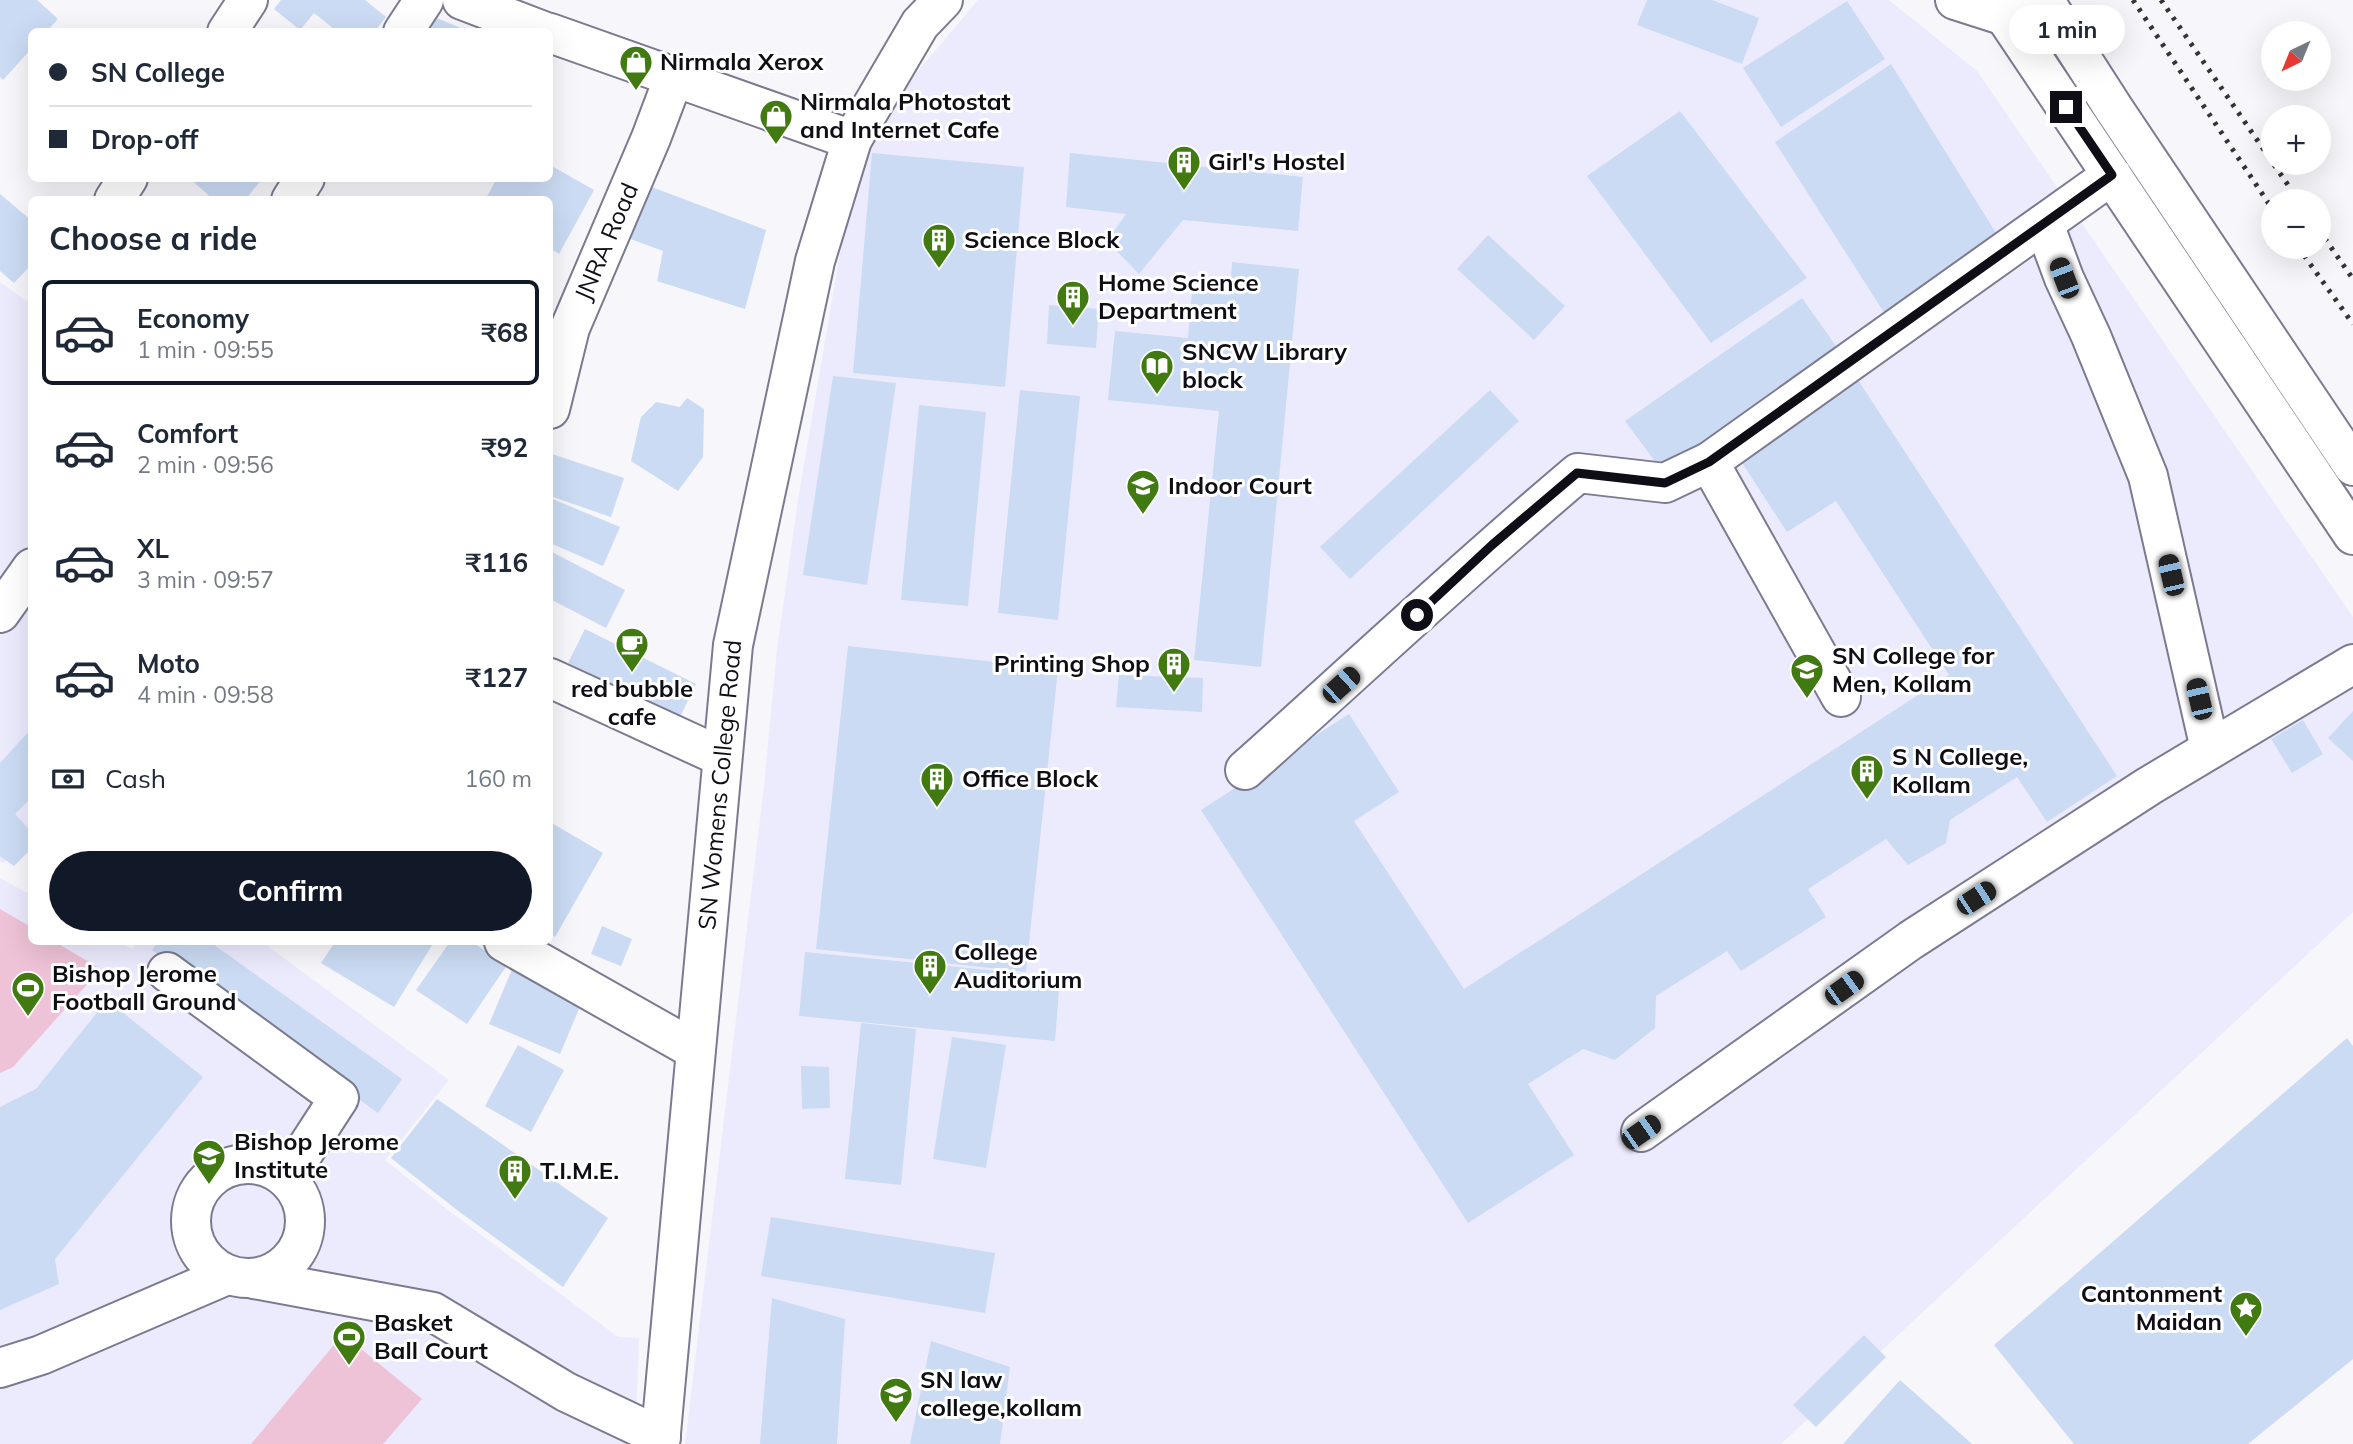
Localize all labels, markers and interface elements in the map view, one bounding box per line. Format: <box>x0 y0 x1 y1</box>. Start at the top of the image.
callout: 1 min <box>2008 6 2124 55</box>
text: 1 min <box>2037 15 2097 44</box>
north arrow <box>2261 21 2331 91</box>
map controls <box>2261 21 2331 259</box>
shop icon: Nirmala Xerox <box>617 43 655 92</box>
place label: Nirmala Xerox <box>660 46 824 76</box>
text: SN College <box>91 56 225 89</box>
place label: Nirmala Photostat and Internet Cafe <box>800 86 1011 144</box>
route end <box>2050 91 2082 123</box>
shop icon: Nirmala Photostat and Internet Cafe <box>757 97 795 146</box>
button: + <box>2261 105 2331 175</box>
text: Drop-off <box>91 123 198 156</box>
building icon: Girl's Hostel <box>1165 143 1203 192</box>
place label: Girl's Hostel <box>1208 146 1345 176</box>
street label: JNRA Road <box>567 178 644 305</box>
button: − <box>2261 189 2331 259</box>
text: Choose a ride <box>49 218 257 258</box>
building icon: Science Block <box>920 221 958 270</box>
place label: Science Block <box>964 224 1120 254</box>
car <box>2047 255 2082 301</box>
place label: Home Science Department <box>1098 267 1259 325</box>
building icon: Home Science Department <box>1054 278 1092 327</box>
icon: car <box>53 301 116 364</box>
text: Economy <box>137 302 249 335</box>
text: ₹68 <box>481 316 528 349</box>
text: 1 min · 09:55 <box>137 335 274 364</box>
place label: SNCW Library block <box>1182 336 1348 394</box>
library icon: SNCW Library block <box>1138 347 1176 396</box>
icon: car <box>53 416 116 479</box>
text: Comfort <box>137 417 238 450</box>
text: ₹92 <box>481 431 528 464</box>
text: 2 min · 09:56 <box>137 450 274 479</box>
school or university icon: Indoor Court <box>1124 467 1162 516</box>
place label: Indoor Court <box>1168 470 1312 500</box>
icon: car <box>53 531 116 594</box>
text: XL <box>137 532 169 565</box>
text: ₹116 <box>466 546 528 579</box>
car <box>2157 552 2186 598</box>
text: 3 min · 09:57 <box>137 565 274 594</box>
route start <box>1401 599 1433 631</box>
cafe icon: red bubble cafe <box>613 625 651 674</box>
street label: SN Womens College Road <box>691 638 747 931</box>
place label: SN College for Men, Kollam <box>1832 640 1995 698</box>
building icon: Printing Shop <box>1155 645 1193 694</box>
icon: car <box>53 646 116 709</box>
text: Moto <box>137 647 200 680</box>
place label: Printing Shop <box>994 648 1150 678</box>
school or university icon: SN College for Men, Kollam <box>1788 651 1826 700</box>
text: ₹127 <box>466 661 528 694</box>
car <box>1319 663 1364 707</box>
place label: red bubble cafe <box>571 673 693 731</box>
car <box>2185 676 2214 722</box>
text: 4 min · 09:58 <box>137 680 274 709</box>
place label: S N College, Kollam <box>1892 741 2028 799</box>
building icon: S N College, Kollam <box>1848 752 1886 801</box>
icon: cash <box>49 760 87 798</box>
building icon: Office Block <box>918 760 956 809</box>
text: Cash <box>105 762 166 795</box>
place label: Office Block <box>962 763 1099 793</box>
text: 160 m <box>464 764 532 793</box>
button: Confirm <box>49 851 532 931</box>
car <box>1953 878 2000 918</box>
place label: College Auditorium <box>954 936 1082 994</box>
building icon: College Auditorium <box>911 947 949 996</box>
place label: Bishop Jerome Football Ground <box>52 958 236 1016</box>
car <box>1821 967 1868 1009</box>
sports icon: Bishop Jerome Football Ground <box>9 969 47 1018</box>
car <box>1618 1111 1665 1153</box>
place label: Bishop Jerome Institute <box>234 1126 399 1184</box>
school or university icon: Bishop Jerome Institute <box>190 1137 228 1186</box>
building icon: T.I.M.E. <box>496 1152 534 1201</box>
place label: T.I.M.E. <box>540 1155 619 1185</box>
place label: Cantonment Maidan <box>2081 1278 2222 1336</box>
place icon: Cantonment Maidan <box>2227 1289 2265 1338</box>
place label: Basket Ball Court <box>374 1307 488 1365</box>
sports icon: Basket Ball Court <box>330 1318 368 1367</box>
place label: SN law college,kollam <box>920 1364 1082 1422</box>
school or university icon: SN law college,kollam <box>877 1375 915 1424</box>

